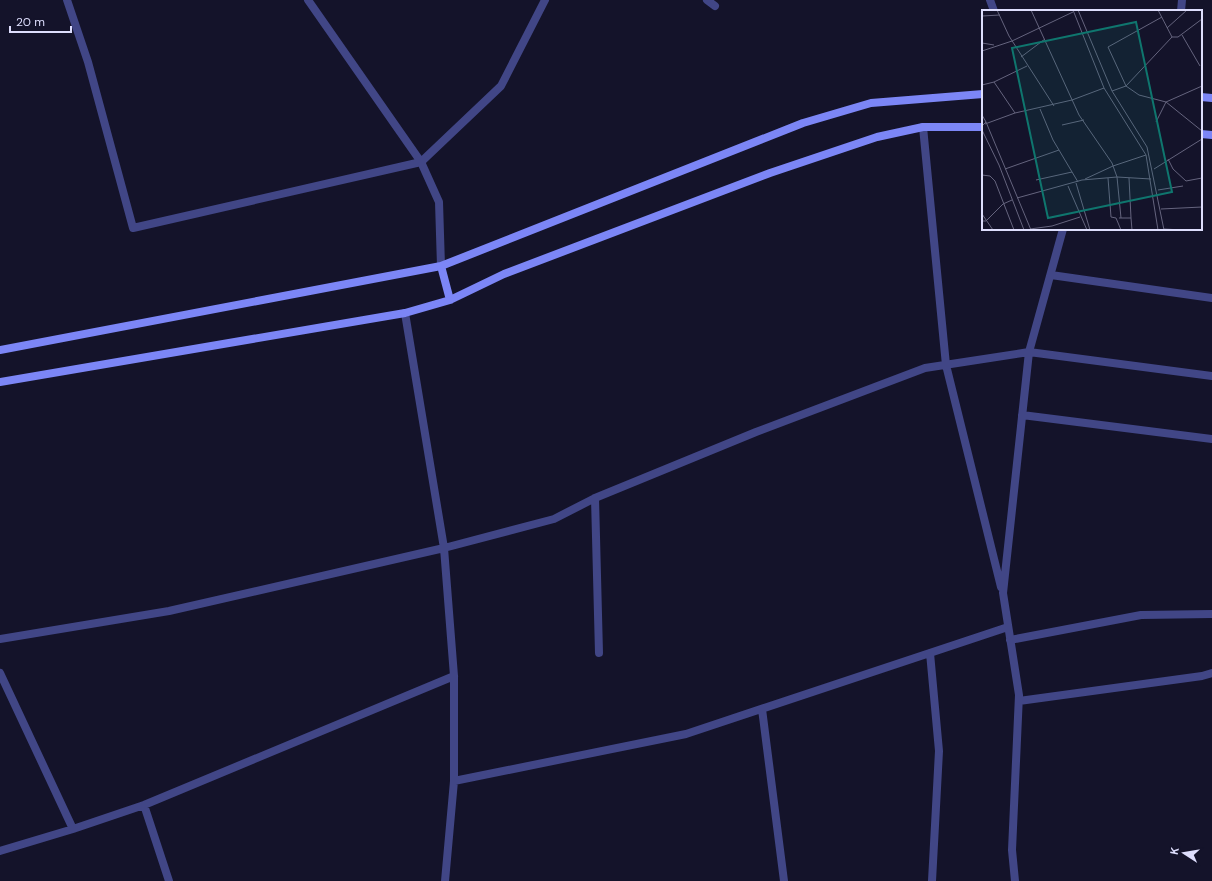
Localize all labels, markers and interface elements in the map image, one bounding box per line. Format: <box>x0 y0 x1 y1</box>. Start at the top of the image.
scale bar <box>10 8 71 34</box>
inset map <box>982 10 1202 230</box>
text: 20 m <box>16 14 45 30</box>
north arrow <box>1164 833 1204 873</box>
text: K <box>1167 846 1182 856</box>

